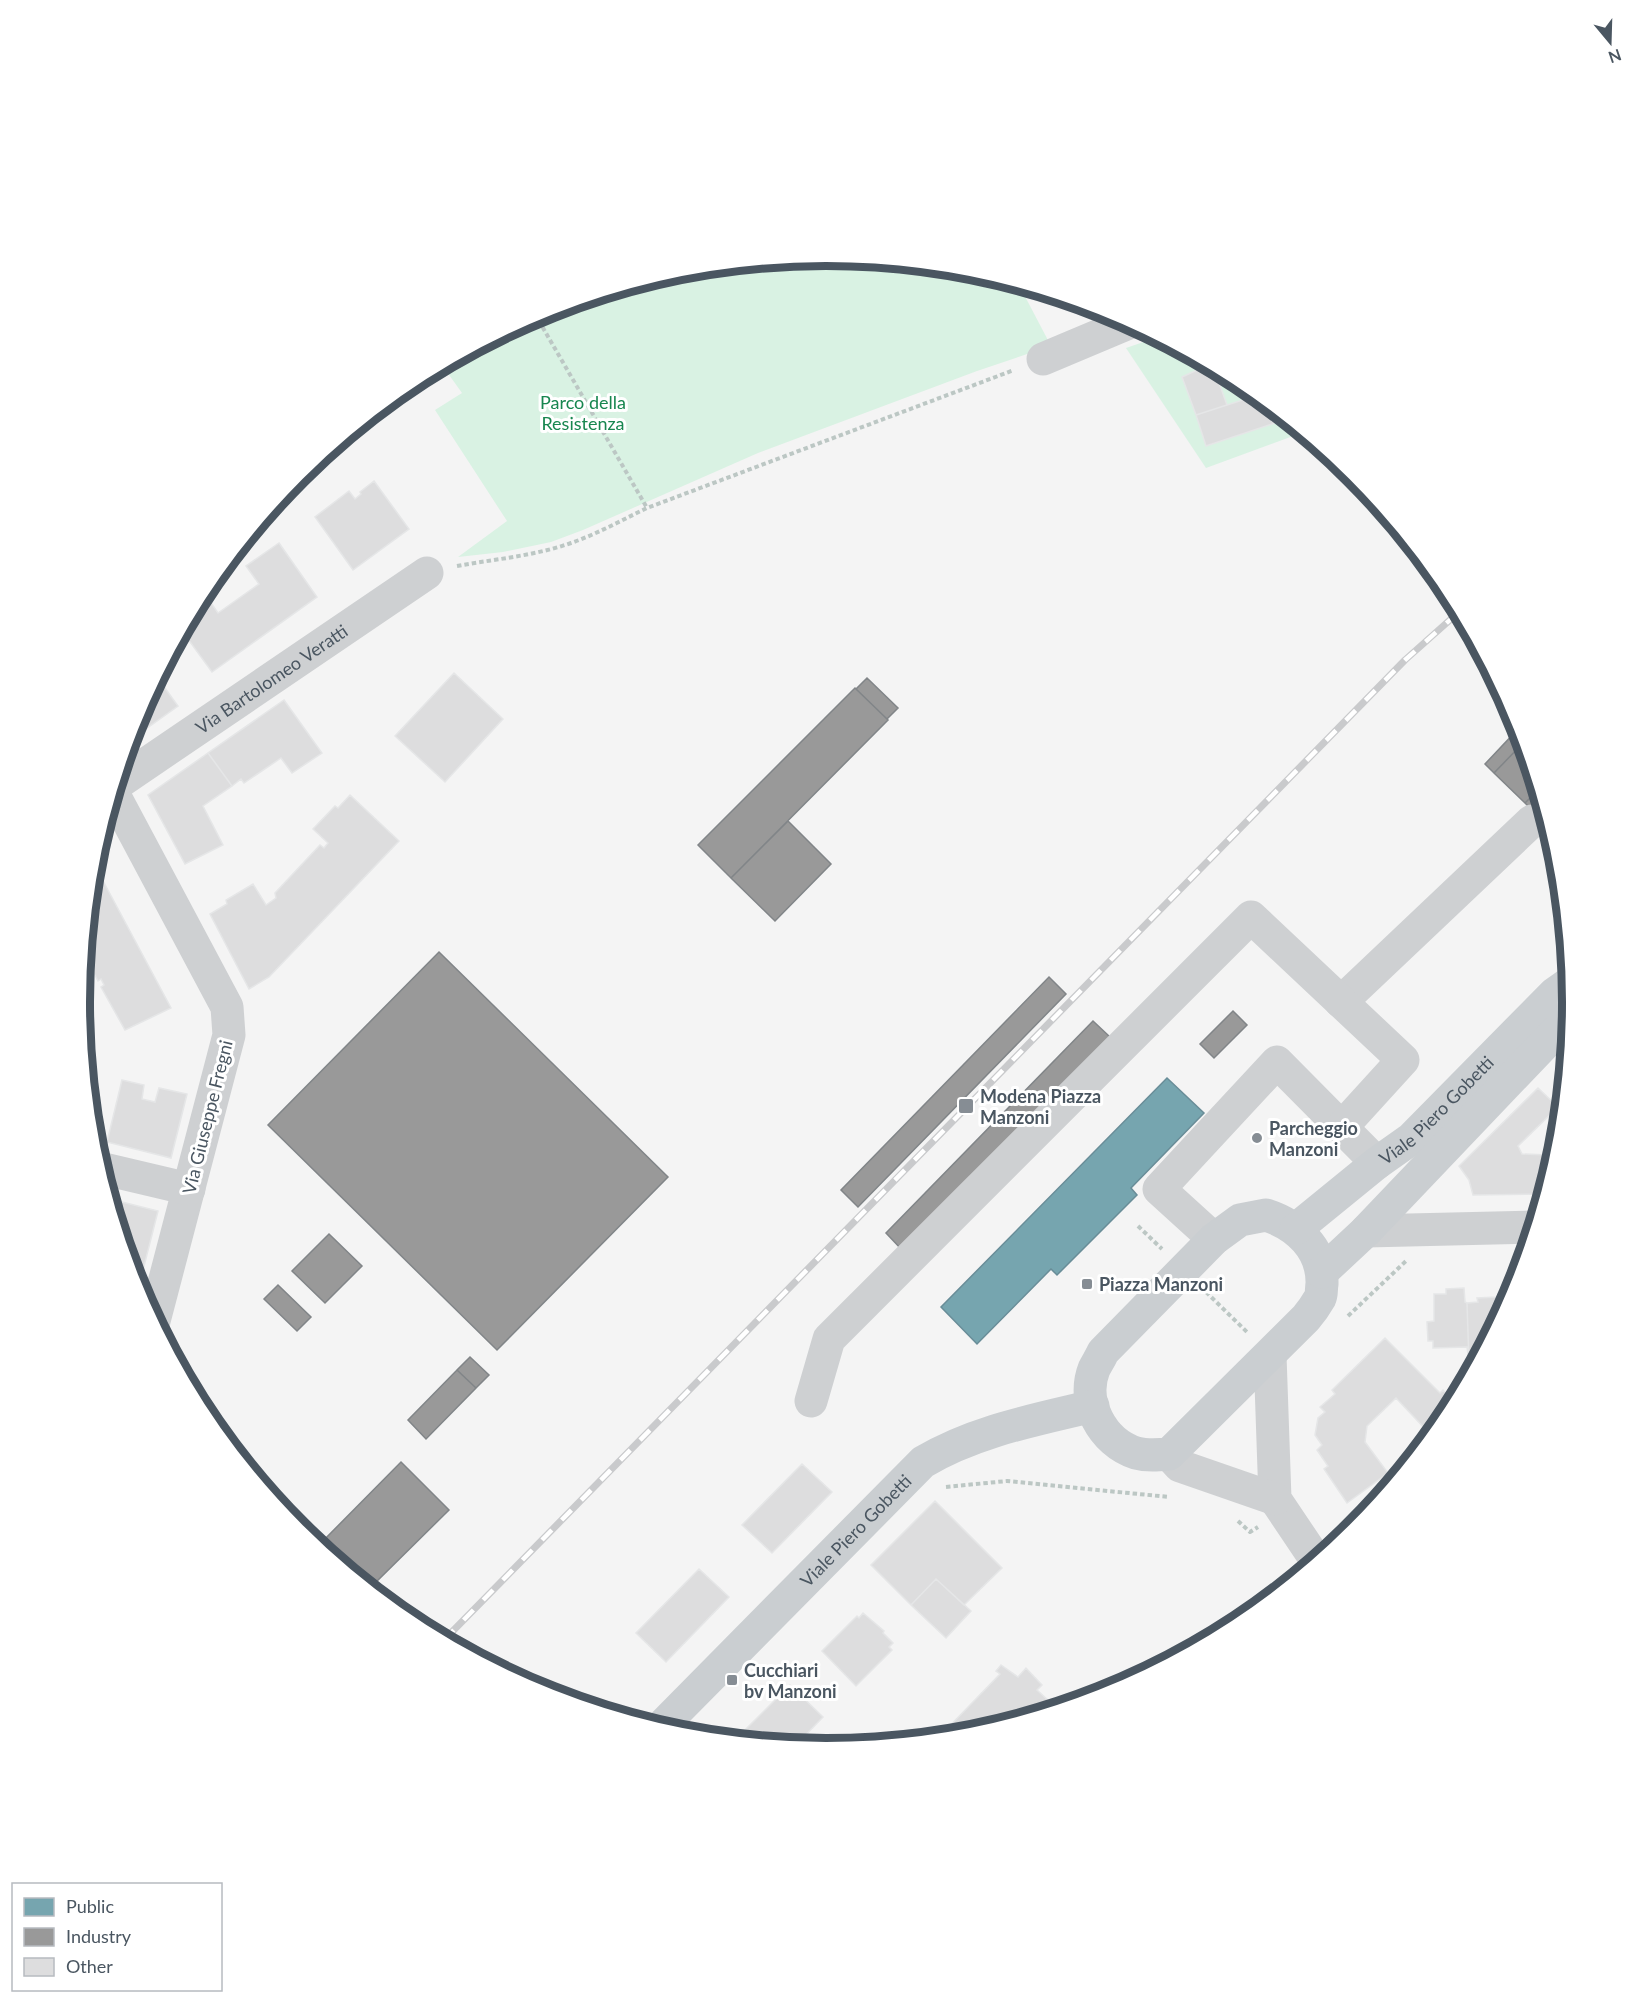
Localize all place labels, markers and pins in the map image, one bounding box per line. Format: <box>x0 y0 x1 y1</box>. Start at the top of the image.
place label: Modena Piazza Manzoni <box>980 1085 1101 1128</box>
marker: Modena Piazza Manzoni <box>957 1097 975 1115</box>
place label: Parcheggio Manzoni <box>1269 1117 1358 1160</box>
marker: Parcheggio Manzoni <box>1250 1131 1264 1145</box>
place label: Piazza Manzoni <box>1099 1273 1223 1295</box>
marker: Piazza Manzoni <box>1080 1277 1094 1291</box>
place label: Cucchiari bv Manzoni <box>744 1659 837 1702</box>
marker: Cucchiari bv Manzoni <box>725 1673 739 1687</box>

